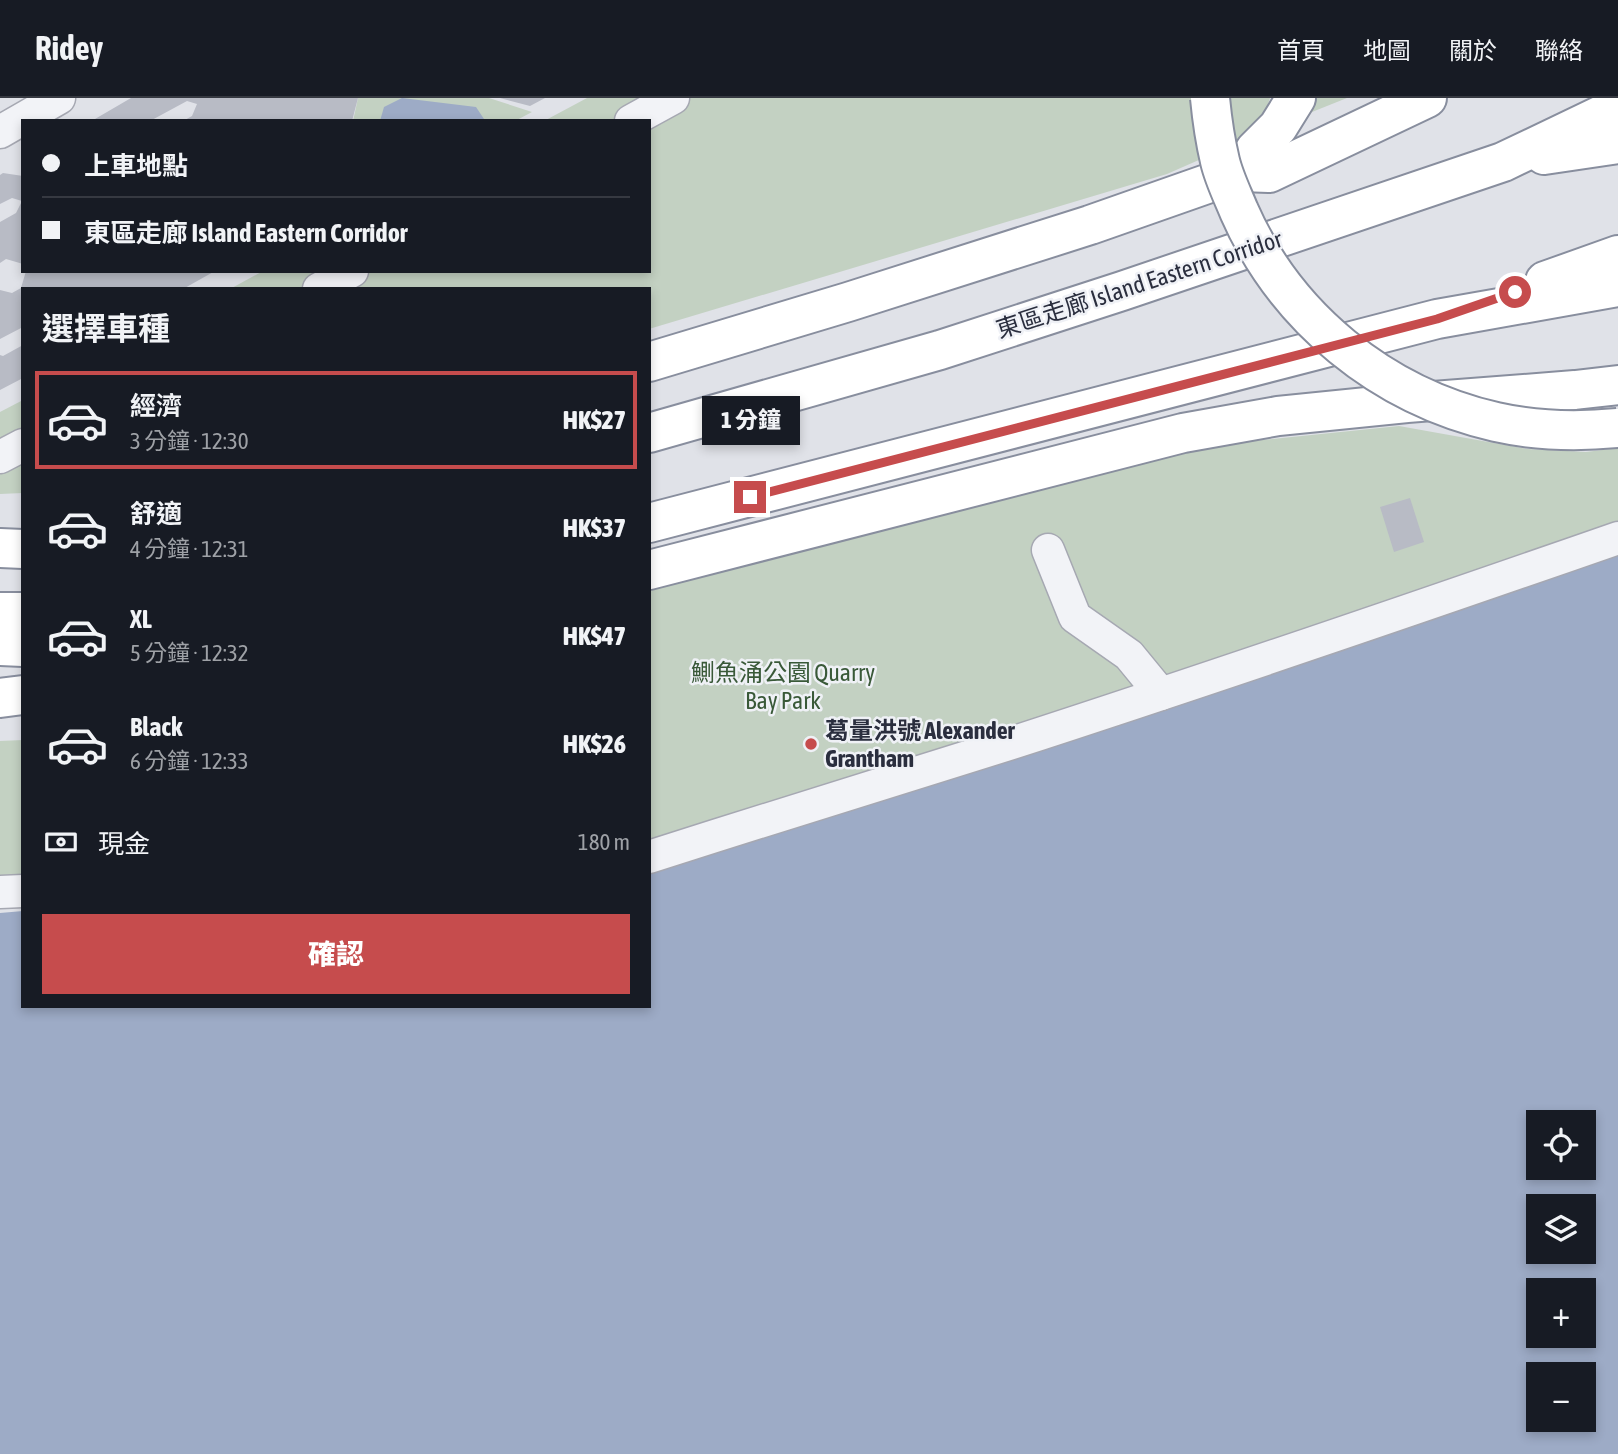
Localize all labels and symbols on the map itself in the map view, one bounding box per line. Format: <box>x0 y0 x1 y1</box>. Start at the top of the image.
street label: 東區走廊 Island Eastern Corridor <box>993 225 1286 343</box>
route start <box>1499 276 1531 308</box>
callout: 1 分鐘 <box>701 396 799 444</box>
route end <box>734 481 766 513</box>
park label: 鰂魚涌公園 Quarry Bay Park <box>691 659 875 714</box>
place label: 葛量洪號 Alexander Grantham <box>825 717 1016 772</box>
marker: 葛量洪號 Alexander Grantham <box>803 736 819 752</box>

